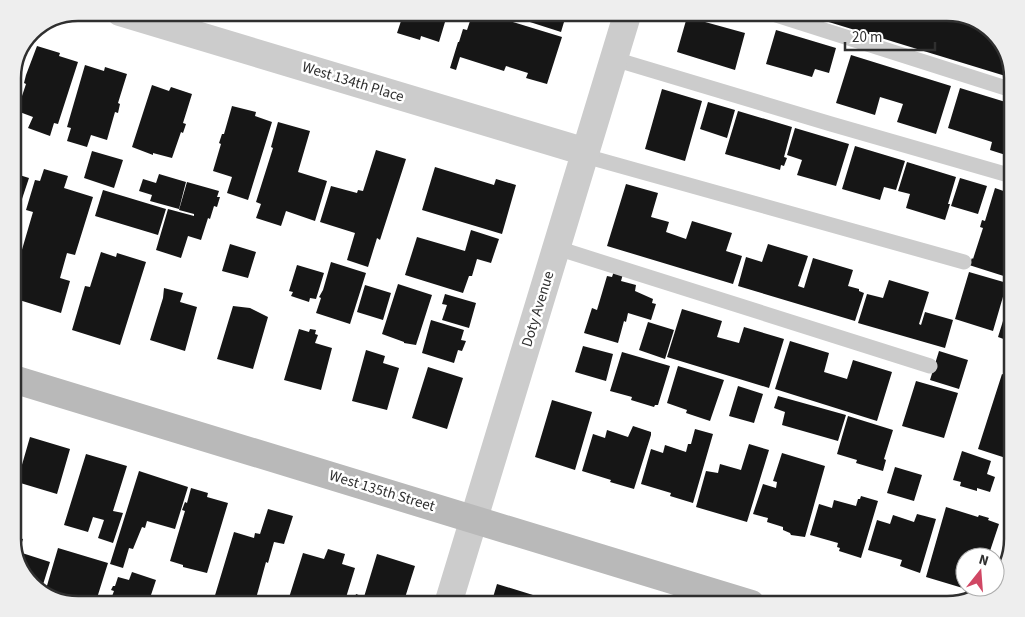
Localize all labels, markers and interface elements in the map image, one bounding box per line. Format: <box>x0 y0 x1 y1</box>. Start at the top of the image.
scale bar <box>845 20 935 52</box>
text: 20 m <box>852 27 882 48</box>
street label: West 134th Place <box>299 57 407 107</box>
street label: Doty Avenue <box>516 268 560 350</box>
street label: West 135th Street <box>327 465 437 517</box>
north arrow <box>955 547 1005 597</box>
text: N <box>976 550 991 571</box>

